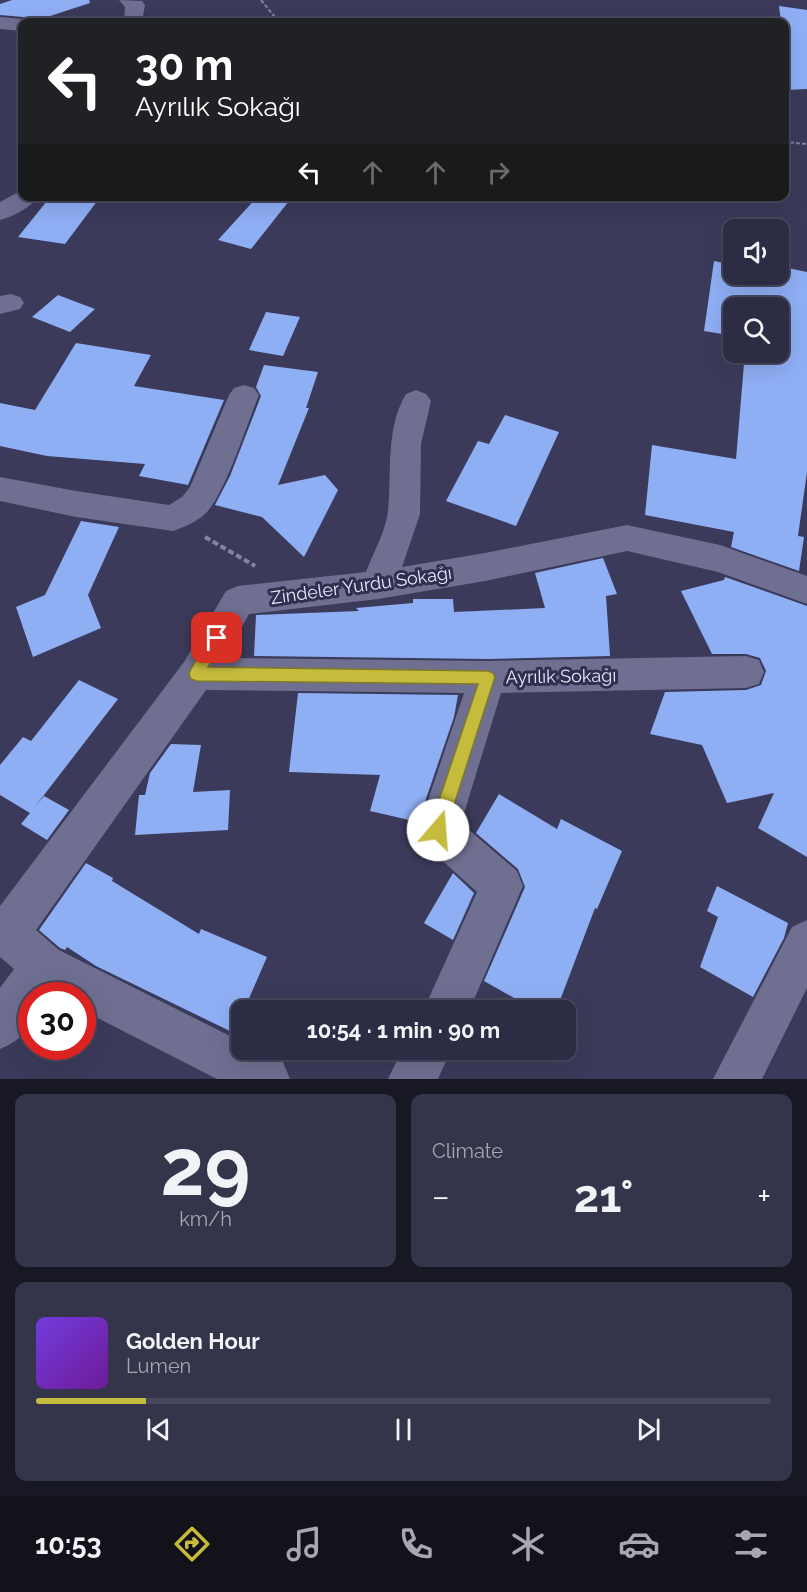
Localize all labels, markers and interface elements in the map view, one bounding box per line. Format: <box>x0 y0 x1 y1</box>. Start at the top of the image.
text: 30 m <box>135 41 233 90</box>
icon: left <box>36 42 114 120</box>
text: Ayrılık Sokağı <box>135 91 301 122</box>
icon: left <box>293 156 326 189</box>
icon: ahead <box>356 156 389 189</box>
icon: ahead <box>419 156 452 189</box>
icon: right <box>482 156 515 189</box>
map controls <box>723 219 789 363</box>
button: sound <box>723 219 789 285</box>
button: search <box>723 297 789 363</box>
street label: Zindeler Yurdu Sokağı <box>269 562 453 608</box>
pin <box>191 612 242 663</box>
icon: arrive <box>200 621 233 654</box>
street label: Ayrılık Sokağı <box>506 665 616 687</box>
position arrow <box>406 798 470 862</box>
speed limit sign: 30 <box>18 982 96 1060</box>
text: 10:54 · 1 min · 90 m <box>307 1017 500 1043</box>
text: 29 <box>161 1122 250 1213</box>
text: Climate <box>432 1139 503 1163</box>
text: 21° <box>574 1170 633 1223</box>
text: − <box>432 1177 450 1216</box>
text: + <box>757 1177 771 1216</box>
text: km/h <box>179 1207 232 1231</box>
text: Golden Hour <box>126 1328 260 1354</box>
text: Lumen <box>126 1354 191 1378</box>
icon: previous <box>142 1413 175 1446</box>
icon: pause <box>387 1413 420 1446</box>
icon: next <box>632 1413 665 1446</box>
icon: directions <box>171 1523 213 1565</box>
icon: music <box>283 1523 325 1565</box>
icon: phone <box>395 1523 437 1565</box>
icon: climate <box>507 1523 549 1565</box>
icon: car <box>618 1523 660 1565</box>
icon: filters <box>730 1523 772 1565</box>
text: 10:53 <box>35 1529 101 1560</box>

